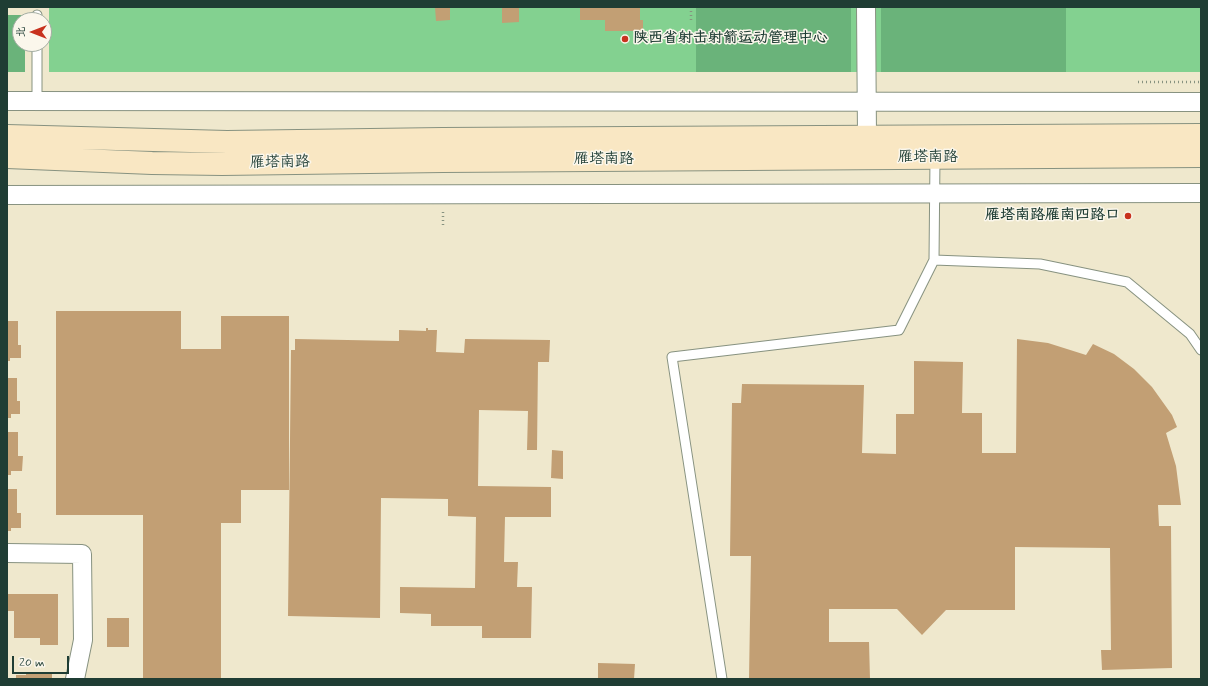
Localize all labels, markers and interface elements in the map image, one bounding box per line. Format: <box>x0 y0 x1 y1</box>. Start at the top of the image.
north arrow <box>12 12 52 52</box>
text: 北 <box>14 27 28 38</box>
place label: 陕西省射击射箭运动管理中心 <box>633 30 828 48</box>
marker: 陕西省射击射箭运动管理中心 <box>620 34 630 44</box>
street label: 雁塔南路 <box>898 149 958 167</box>
street label: 雁塔南路 <box>574 151 634 169</box>
street label: 雁塔南路 <box>250 153 310 173</box>
place label: 雁塔南路雁南四路口 <box>985 207 1120 225</box>
marker: 雁塔南路雁南四路口 <box>1123 211 1133 221</box>
scale bar <box>14 648 71 674</box>
text: 20 m <box>19 655 45 671</box>

